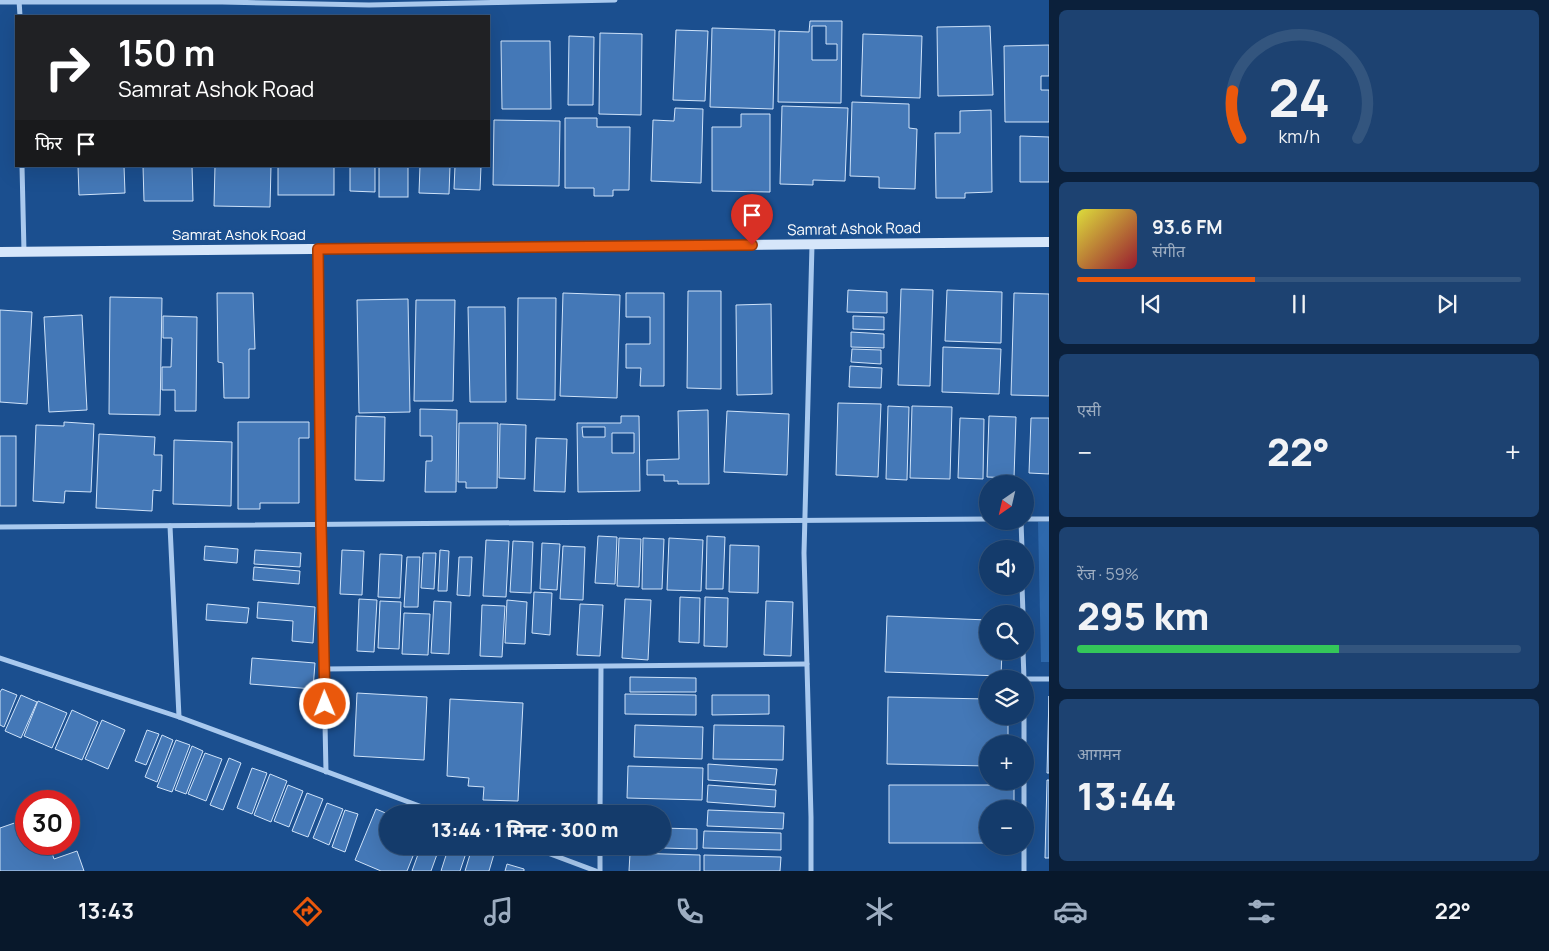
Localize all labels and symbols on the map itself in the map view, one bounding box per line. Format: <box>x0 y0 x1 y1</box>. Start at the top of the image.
pin <box>731 194 773 245</box>
street label: Samrat Ashok Road <box>787 217 921 240</box>
street label: Samrat Ashok Road <box>172 224 306 245</box>
north arrow <box>979 475 1034 530</box>
position arrow <box>298 677 350 729</box>
speed limit sign: 30 <box>15 790 80 855</box>

